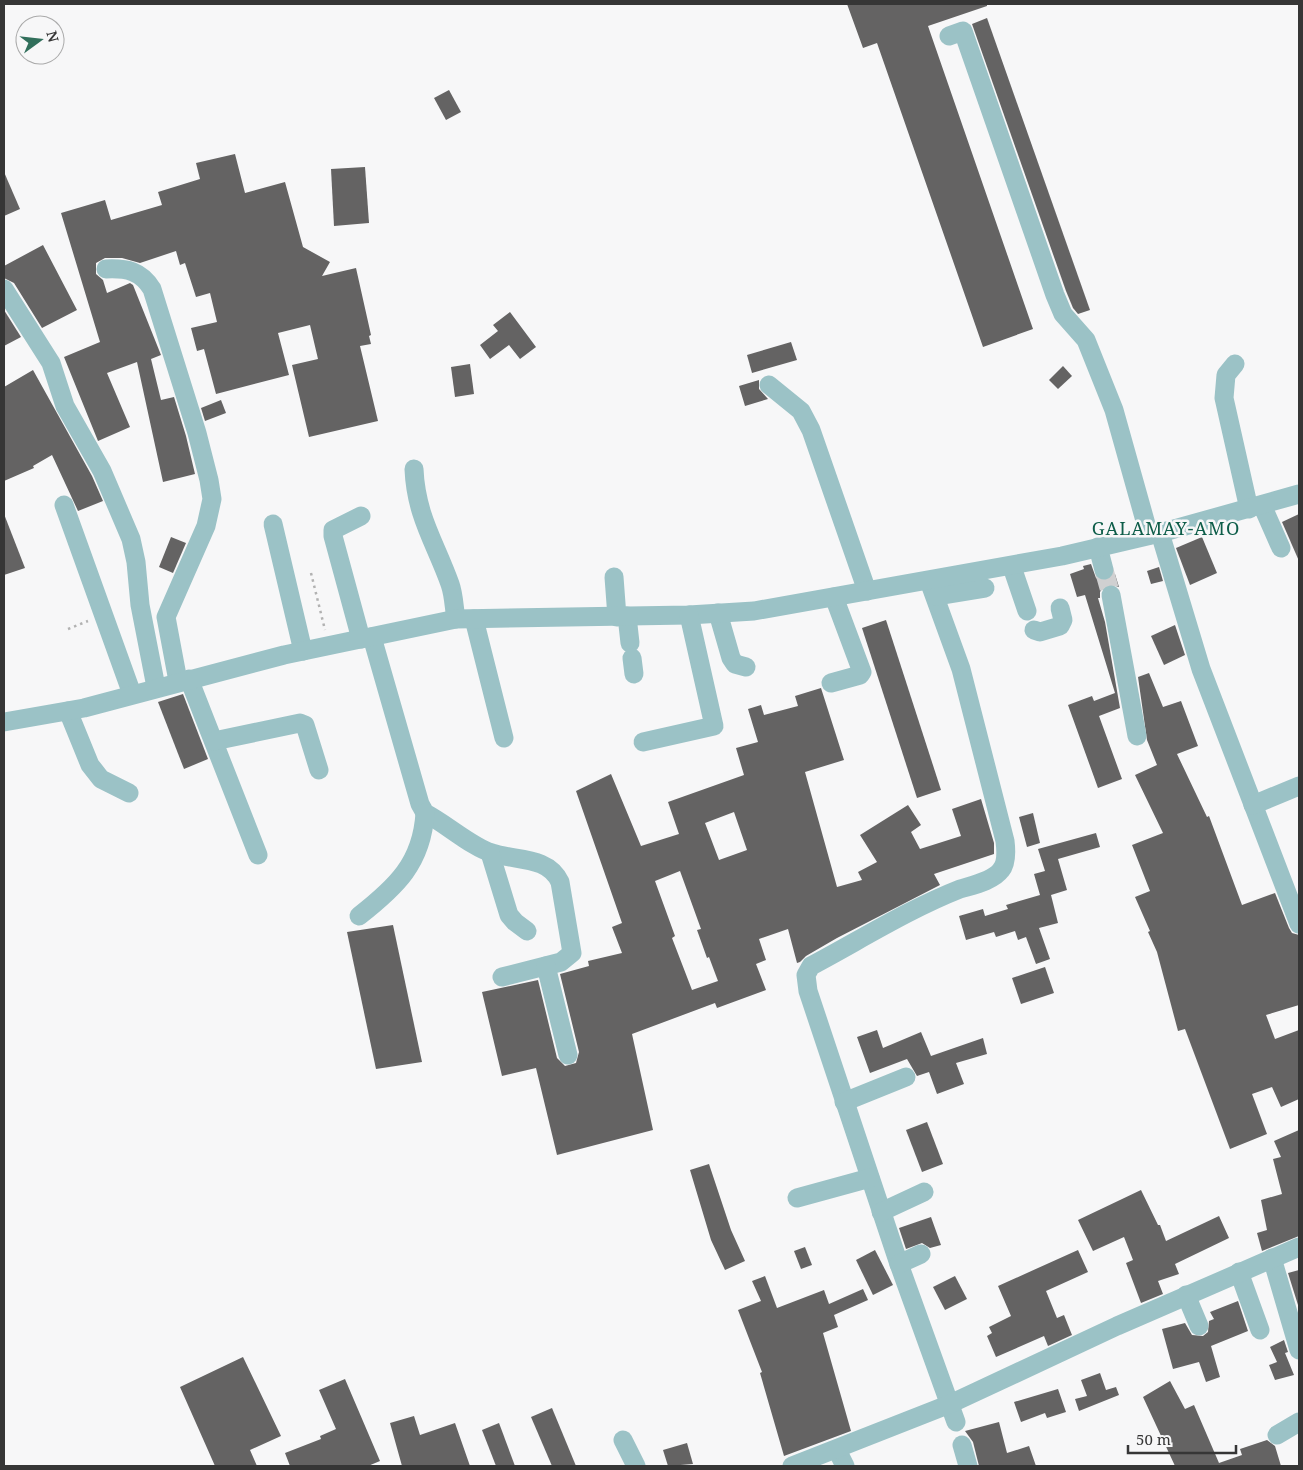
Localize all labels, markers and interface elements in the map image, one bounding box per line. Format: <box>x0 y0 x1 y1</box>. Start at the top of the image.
north arrow <box>15 15 65 65</box>
text: N <box>42 29 64 44</box>
district label: GALAMAY-AMO <box>1092 516 1240 540</box>
scale bar <box>1128 1422 1236 1454</box>
text: 50 m <box>1136 1429 1171 1449</box>

